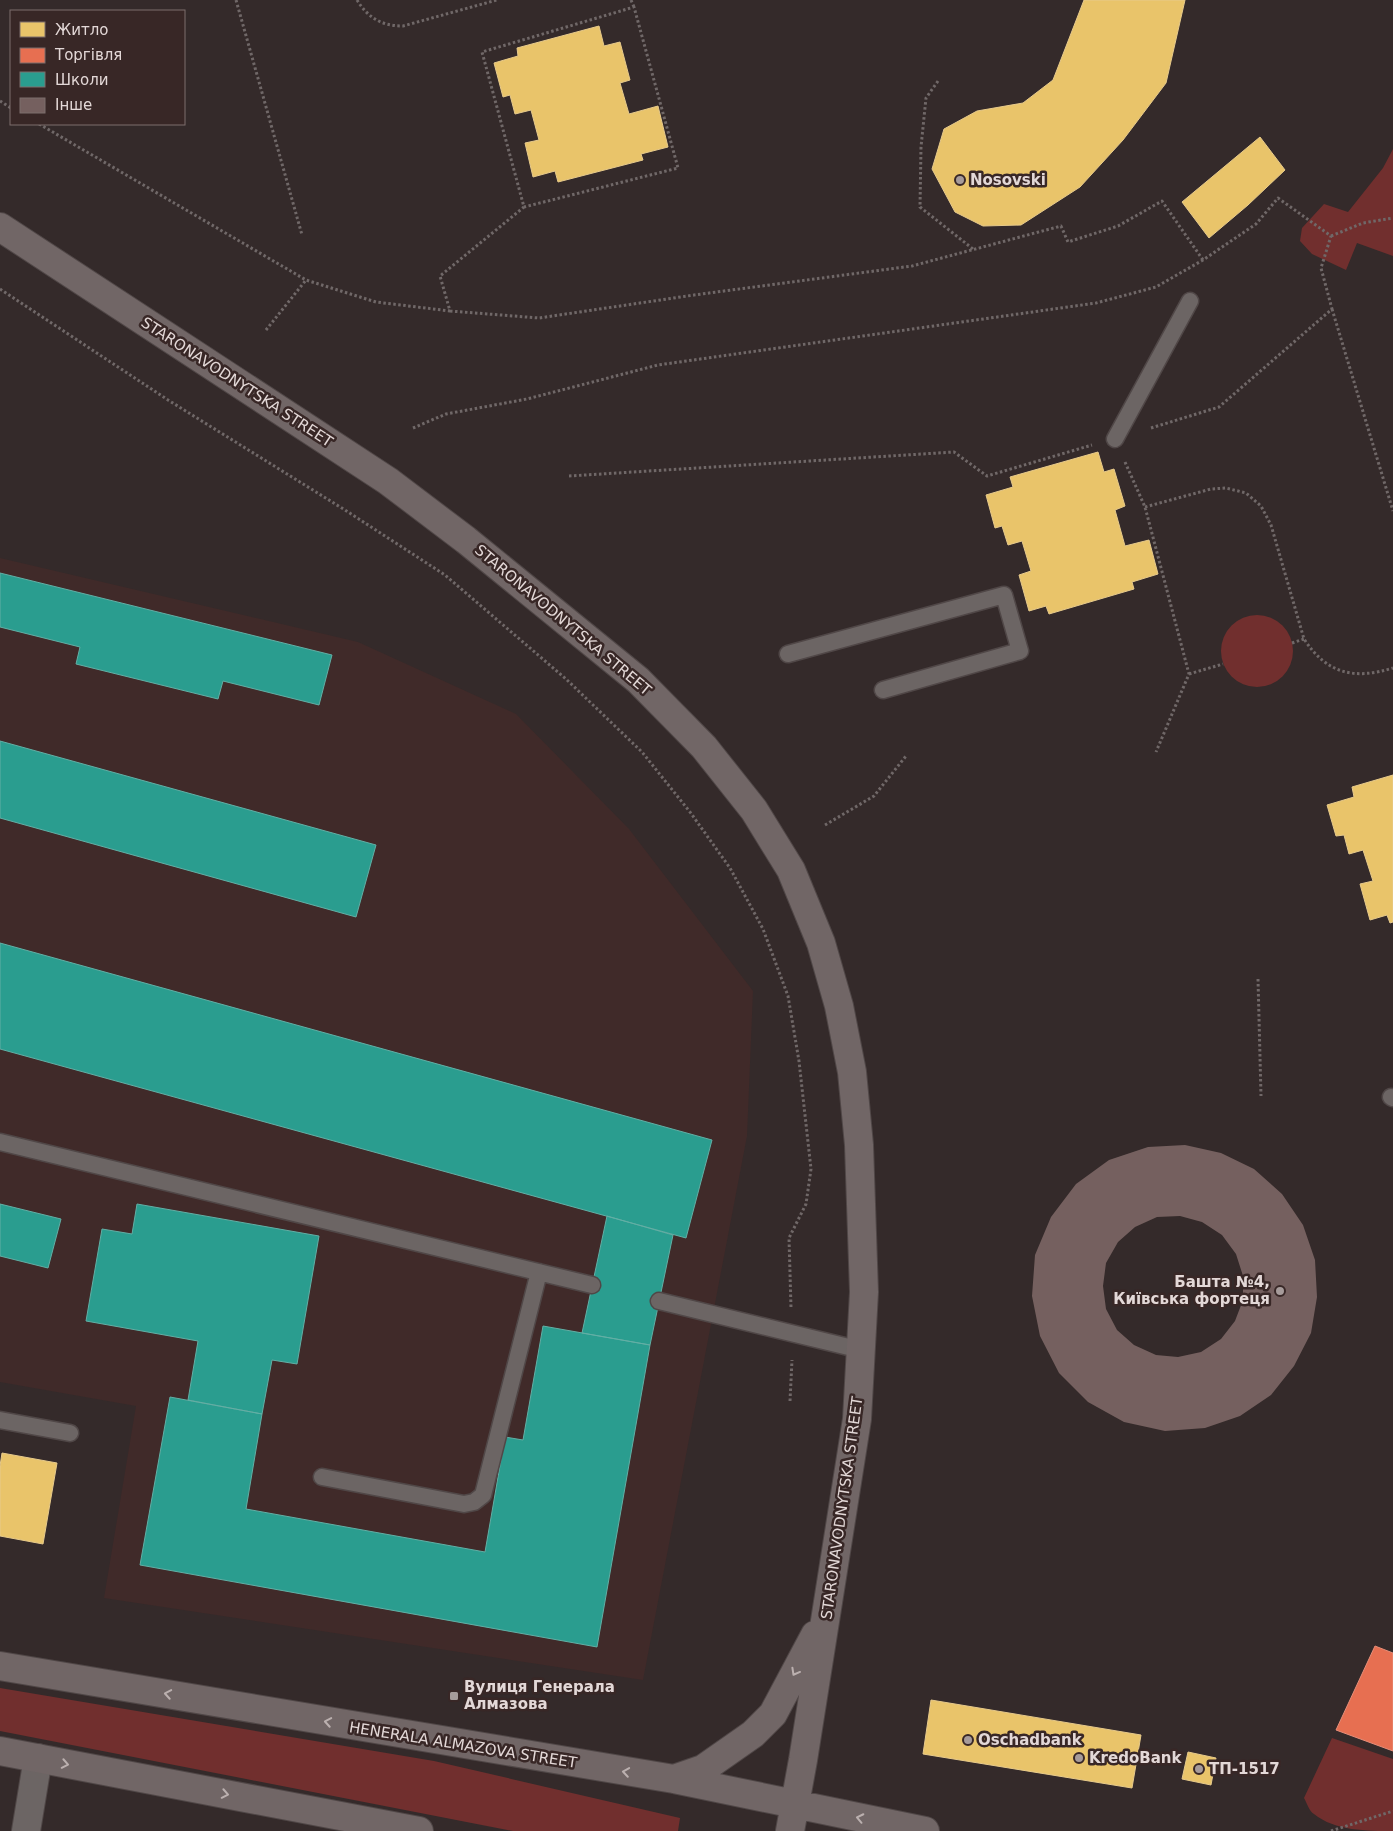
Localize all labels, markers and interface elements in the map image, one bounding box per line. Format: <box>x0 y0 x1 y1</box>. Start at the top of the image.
legend <box>10 10 185 125</box>
text: Житло <box>55 21 108 39</box>
text: Торгівля <box>54 46 122 64</box>
text: Школи <box>55 71 109 89</box>
text: Інше <box>55 96 92 114</box>
place label: Nosovski <box>970 171 1046 189</box>
marker: Nosovski <box>954 174 966 186</box>
street label: STARONAVODNYTSKA STREET <box>138 313 337 451</box>
street label: STARONAVODNYTSKA STREET <box>471 541 656 700</box>
place label: Башта №4, Київська фортеця <box>1113 1273 1270 1308</box>
marker: Башта №4, Київська фортеця <box>1274 1285 1286 1297</box>
street label: STARONAVODNYTSKA STREET <box>817 1395 867 1621</box>
one-way arrow <box>791 1667 801 1676</box>
place label: Вулиця Генерала Алмазова <box>464 1678 615 1713</box>
one-way arrow <box>163 1690 172 1700</box>
marker: Вулиця Генерала Алмазова <box>448 1690 460 1702</box>
one-way arrow <box>323 1717 332 1727</box>
street label: HENERALA ALMAZOVA STREET <box>348 1718 579 1772</box>
place label: Oschadbank <box>978 1731 1083 1749</box>
marker: Oschadbank <box>962 1734 974 1746</box>
place label: KredoBank <box>1089 1749 1182 1767</box>
marker: KredoBank <box>1073 1752 1085 1764</box>
one-way arrow <box>61 1758 70 1768</box>
place label: ТП-1517 <box>1209 1760 1280 1778</box>
marker: ТП-1517 <box>1193 1763 1205 1775</box>
one-way arrow <box>622 1767 630 1777</box>
one-way arrow <box>220 1788 229 1799</box>
one-way arrow <box>855 1813 864 1824</box>

